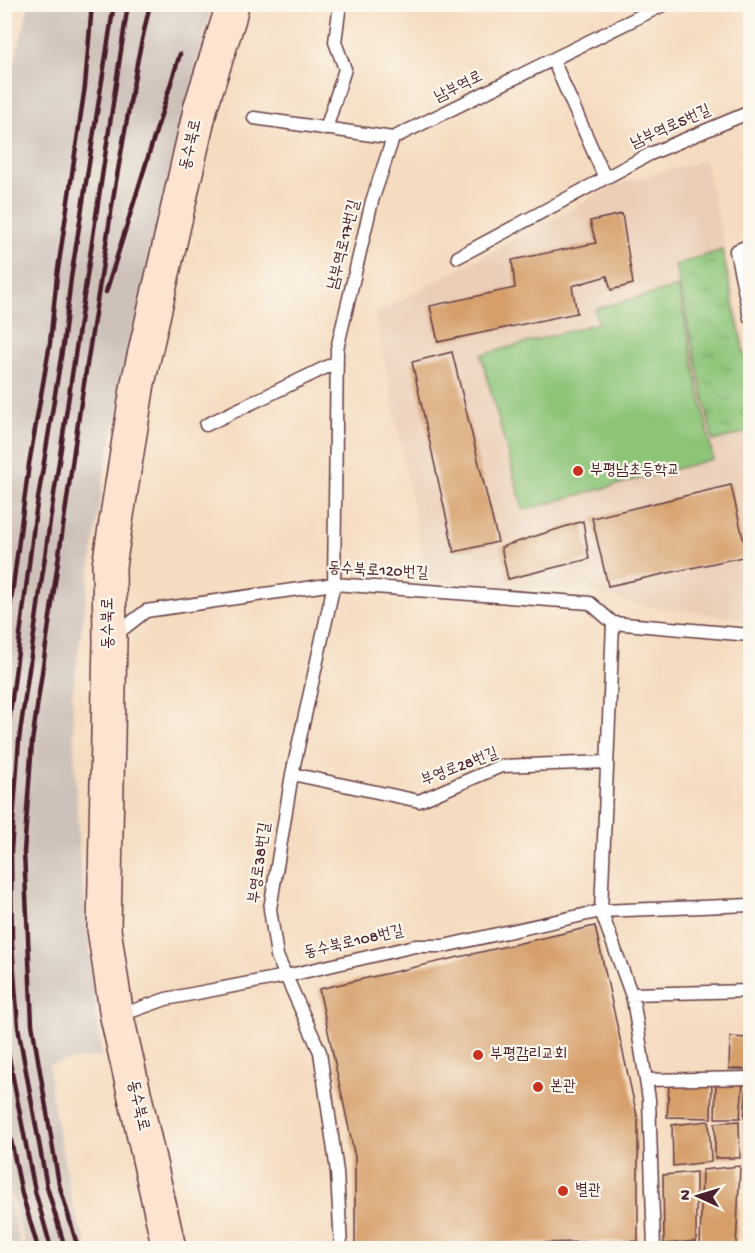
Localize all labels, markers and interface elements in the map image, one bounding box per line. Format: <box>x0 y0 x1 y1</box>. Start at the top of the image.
street label: 남부역로 <box>432 68 486 108</box>
street label: 남부역로5번길 <box>628 102 714 154</box>
street label: 동수북로 <box>177 118 207 172</box>
street label: 남부역로17번길 <box>325 198 365 292</box>
place label: 부평남초등학교 <box>590 462 680 481</box>
marker: 부평남초등학교 <box>571 464 585 478</box>
street label: 동수북로120번길 <box>327 560 429 584</box>
street label: 동수북로 <box>100 597 119 649</box>
street label: 부영로28번길 <box>419 745 501 791</box>
street label: 부영로38번길 <box>246 821 276 905</box>
street label: 동수북로108번길 <box>302 922 406 964</box>
place label: 부평감리교회 <box>490 1046 567 1065</box>
marker: 부평감리교회 <box>471 1048 485 1062</box>
place label: 본관 <box>550 1078 576 1097</box>
street label: 동수북로 <box>122 1079 152 1133</box>
marker: 본관 <box>531 1080 545 1094</box>
north arrow <box>668 1166 728 1226</box>
place label: 별관 <box>575 1182 601 1201</box>
marker: 별관 <box>556 1184 570 1198</box>
text: N <box>677 1189 696 1201</box>

